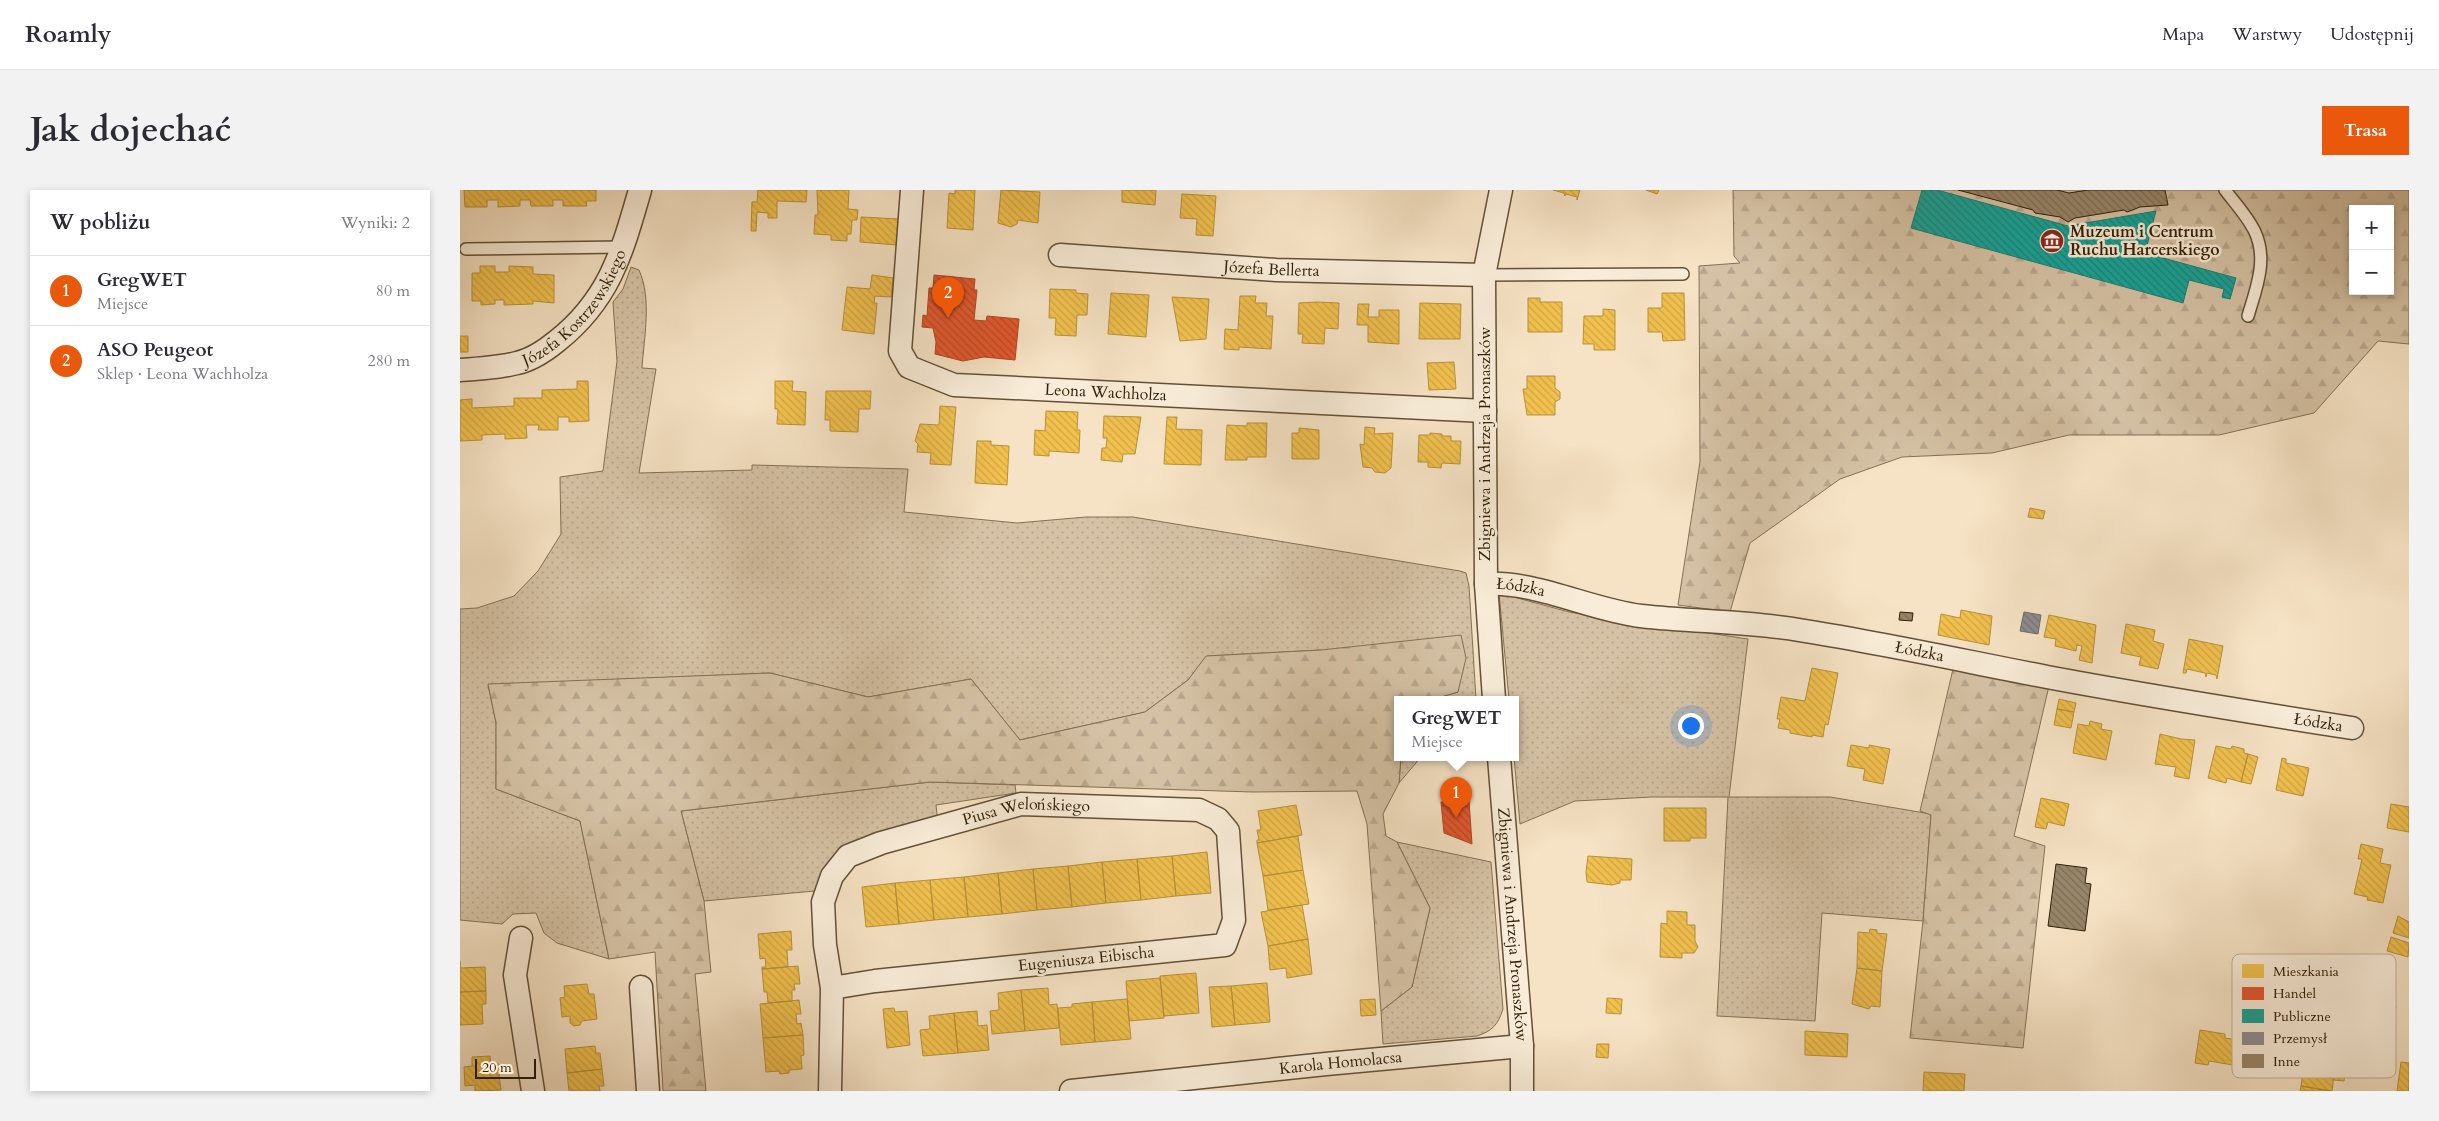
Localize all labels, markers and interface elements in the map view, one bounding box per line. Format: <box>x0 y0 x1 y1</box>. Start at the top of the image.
text: Roamly <box>25 18 111 51</box>
text: Mapa <box>2162 22 2204 47</box>
text: Warstwy <box>2232 22 2302 47</box>
text: Udostępnij <box>2330 22 2414 47</box>
text: Jak dojechać <box>30 106 231 154</box>
button: Trasa <box>2322 106 2409 155</box>
map controls <box>2349 205 2394 295</box>
button: + <box>2349 205 2394 250</box>
text: W pobliżu <box>50 208 151 237</box>
text: Wyniki: 2 <box>341 212 410 234</box>
place label: Muzeum i Centrum Ruchu Harcerskiego <box>2070 221 2220 261</box>
museum icon: Muzeum i Centrum Ruchu Harcerskiego <box>2039 228 2065 254</box>
street label: Józefa Kostrzewskiego <box>517 246 632 372</box>
button: − <box>2349 250 2394 295</box>
street label: Józefa Bellerta <box>1221 255 1320 282</box>
text: GregWET <box>97 267 187 293</box>
pin: 2 <box>932 277 964 318</box>
text: 1 <box>62 280 70 302</box>
text: 80 m <box>376 280 410 302</box>
text: Miejsce <box>97 293 148 315</box>
street label: Zbigniewa i Andrzeja Pronaszków <box>1474 327 1496 561</box>
text: ASO Peugeot <box>97 337 213 363</box>
text: 2 <box>62 350 70 372</box>
text: 280 m <box>368 350 410 372</box>
text: Sklep · Leona Wachholza <box>97 363 268 385</box>
street label: Leona Wachholza <box>1044 378 1167 406</box>
street label: Łódzka <box>1496 573 1548 602</box>
street label: Łódzka <box>1893 636 1946 667</box>
popup <box>1394 696 1519 761</box>
text: GregWET <box>1411 705 1502 731</box>
street label: Łódzka <box>2292 708 2344 737</box>
your location <box>1678 713 1704 739</box>
text: Miejsce <box>1411 731 1463 753</box>
pin: 1 <box>1440 777 1472 818</box>
street label: Piusa Welońskiego <box>960 793 1091 831</box>
street label: Zbigniewa i Andrzeja Pronaszków <box>1492 807 1533 1043</box>
street label: Eugeniusza Eibischa <box>1017 941 1155 977</box>
legend <box>2232 954 2396 1078</box>
text: Mieszkania <box>2273 962 2339 981</box>
text: Handel <box>2273 984 2317 1003</box>
text: Publiczne <box>2273 1007 2331 1026</box>
text: Przemysł <box>2273 1029 2328 1048</box>
street label: Karola Homolacsa <box>1278 1046 1403 1080</box>
text: Inne <box>2273 1052 2300 1071</box>
scale bar <box>475 1056 536 1079</box>
text: 20 m <box>482 1058 512 1077</box>

